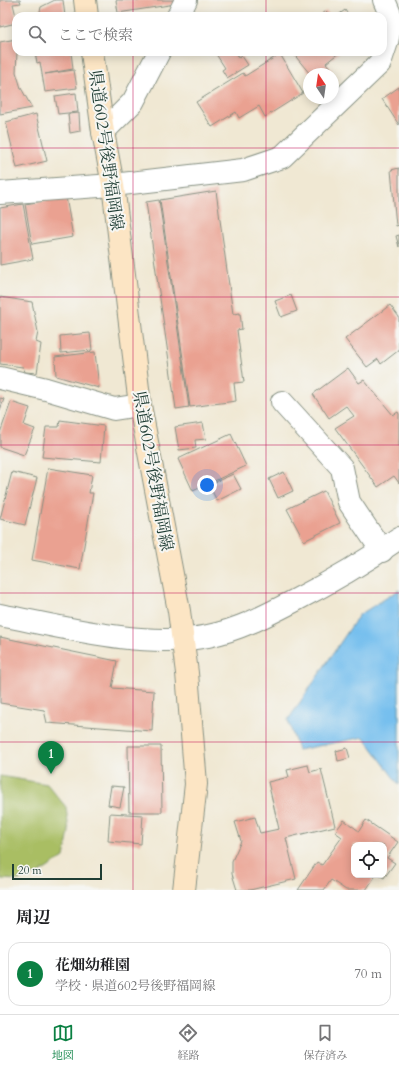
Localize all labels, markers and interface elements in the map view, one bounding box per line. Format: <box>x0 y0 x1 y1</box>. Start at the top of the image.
search box <box>12 12 387 56</box>
icon: search <box>26 23 48 45</box>
text: ここで検索 <box>58 25 133 45</box>
street label: 県道602号後野福岡線 <box>83 68 129 232</box>
north arrow <box>303 68 339 104</box>
street label: 県道602号後野福岡線 <box>128 389 178 553</box>
your location <box>197 475 217 495</box>
pin: 1 <box>38 741 64 774</box>
map controls <box>351 842 387 878</box>
button: locate <box>351 842 387 878</box>
scale bar <box>12 862 102 881</box>
text: 20 m <box>18 863 42 878</box>
text: 周辺 <box>16 906 50 929</box>
text: 花畑幼稚園 <box>55 955 130 975</box>
text: 1 <box>27 965 33 983</box>
text: 70 m <box>354 965 382 983</box>
text: 学校 · 県道602号後野福岡線 <box>55 977 215 995</box>
tab: 地図 <box>52 1022 74 1063</box>
tab: 経路 <box>177 1022 199 1063</box>
tab: 保存済み <box>303 1022 347 1063</box>

